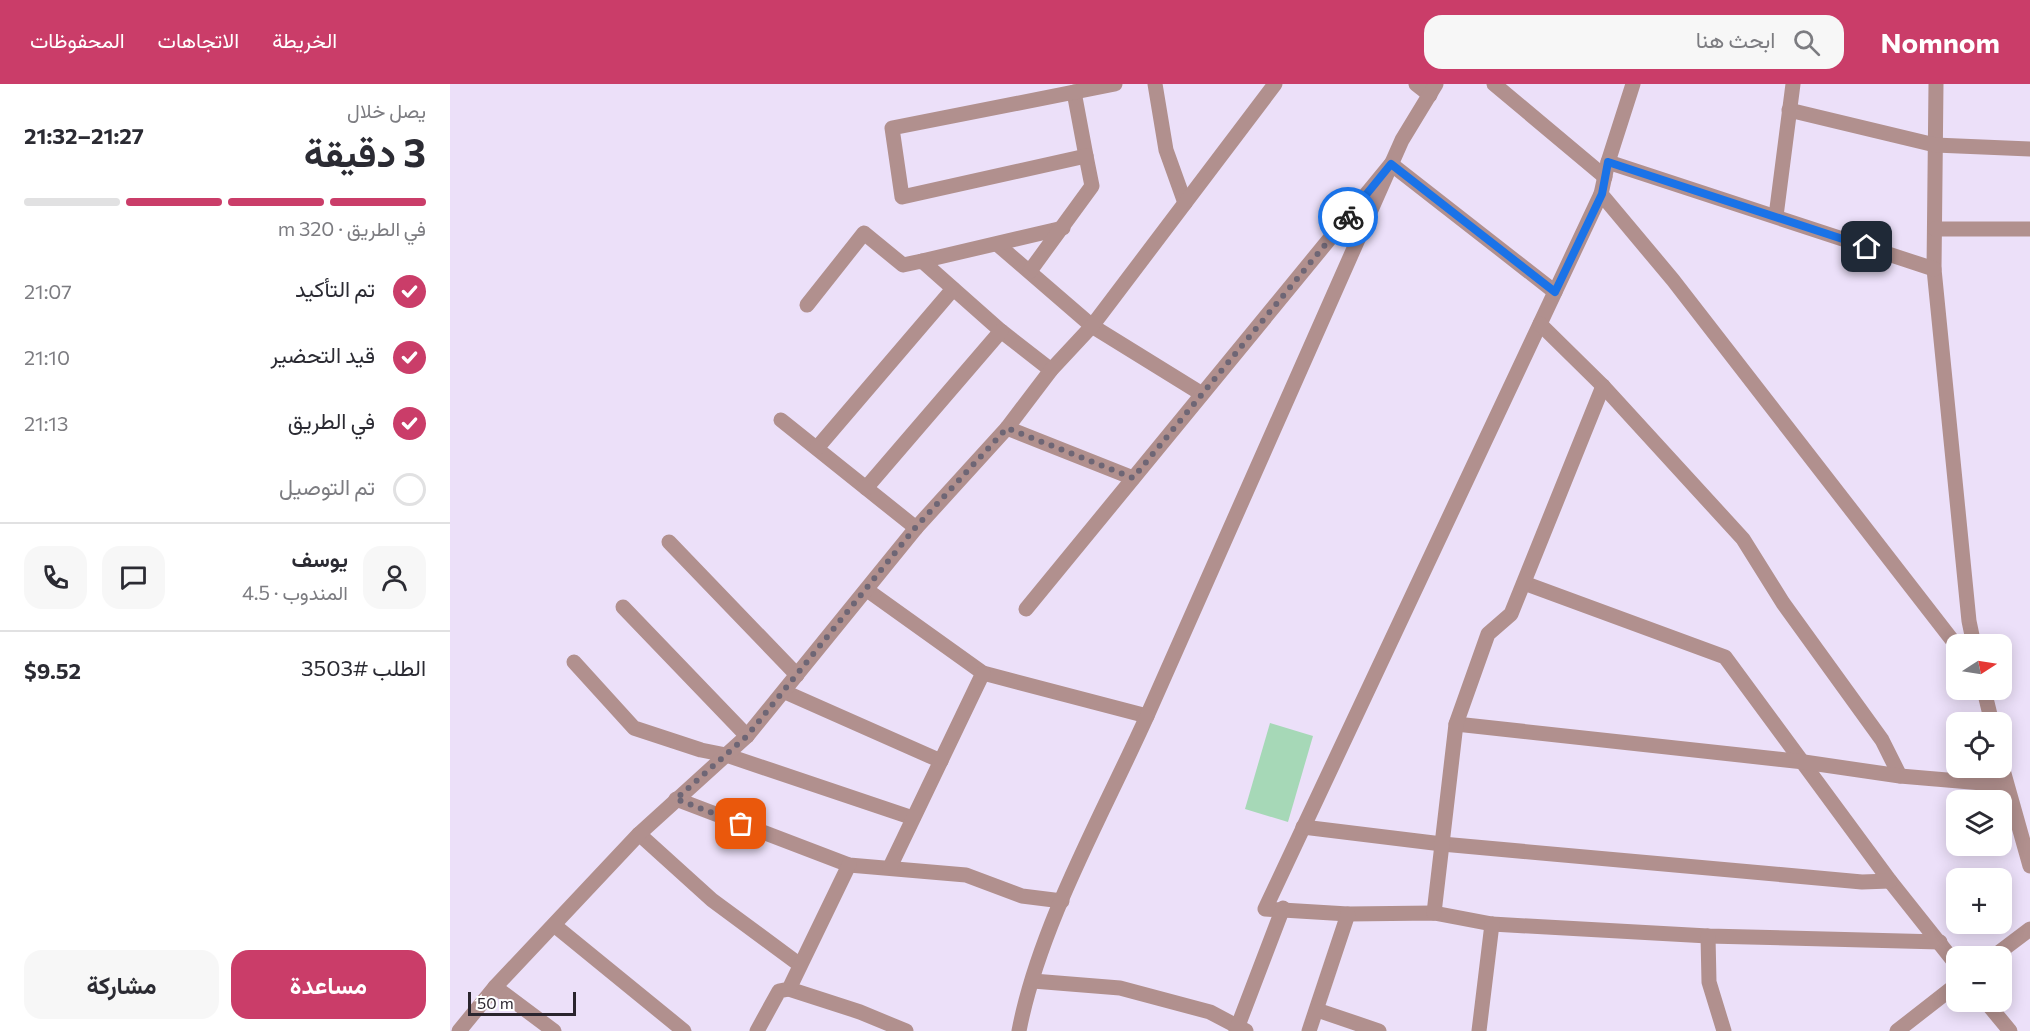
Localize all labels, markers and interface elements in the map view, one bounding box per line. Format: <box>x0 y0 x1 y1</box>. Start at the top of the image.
search box <box>1424 15 1844 69</box>
text: Nomnom <box>1880 25 2000 59</box>
text: ابحث هنا <box>1696 26 1775 53</box>
icon: search <box>1790 26 1823 59</box>
text: المحفوظات <box>30 27 125 52</box>
text: الاتجاهات <box>158 27 239 52</box>
text: الخريطة <box>272 27 337 52</box>
text: يصل خلال <box>347 98 426 122</box>
text: 21:27–21:32 <box>24 122 144 149</box>
text: 3 دقيقة <box>304 127 426 175</box>
courier <box>1318 187 1378 247</box>
icon: bike <box>1332 201 1365 234</box>
text: في الطريق · 320 m <box>278 216 426 240</box>
pin <box>1841 221 1892 272</box>
icon: home <box>1850 230 1883 263</box>
text: تم التأكيد <box>295 275 375 302</box>
icon: check <box>393 275 426 308</box>
text: 21:07 <box>24 279 72 303</box>
text: قيد التحضير <box>271 341 375 368</box>
icon: check <box>393 341 426 374</box>
text: 21:10 <box>24 345 70 369</box>
text: في الطريق <box>288 407 375 434</box>
icon: check <box>393 407 426 440</box>
text: 21:13 <box>24 411 68 435</box>
text: تم التوصيل <box>279 473 375 500</box>
text: يوسف <box>292 545 348 572</box>
button: phone <box>24 546 87 609</box>
button: chat <box>102 546 165 609</box>
button: person <box>363 546 426 609</box>
text: المندوب · 4.5 <box>242 580 348 604</box>
north arrow <box>1946 634 2012 700</box>
map controls <box>1946 634 2012 1012</box>
text: الطلب #3503 <box>301 654 426 681</box>
text: $9.52 <box>24 657 81 684</box>
button: locate <box>1946 712 2012 778</box>
button: layers <box>1946 790 2012 856</box>
pin <box>715 798 766 849</box>
icon: bag <box>724 807 757 840</box>
button: + <box>1946 868 2012 934</box>
button: − <box>1946 946 2012 1012</box>
button: مشاركة <box>24 950 219 1019</box>
button: مساعدة <box>231 950 426 1019</box>
scale bar <box>468 989 576 1016</box>
text: 50 m <box>477 993 514 1012</box>

